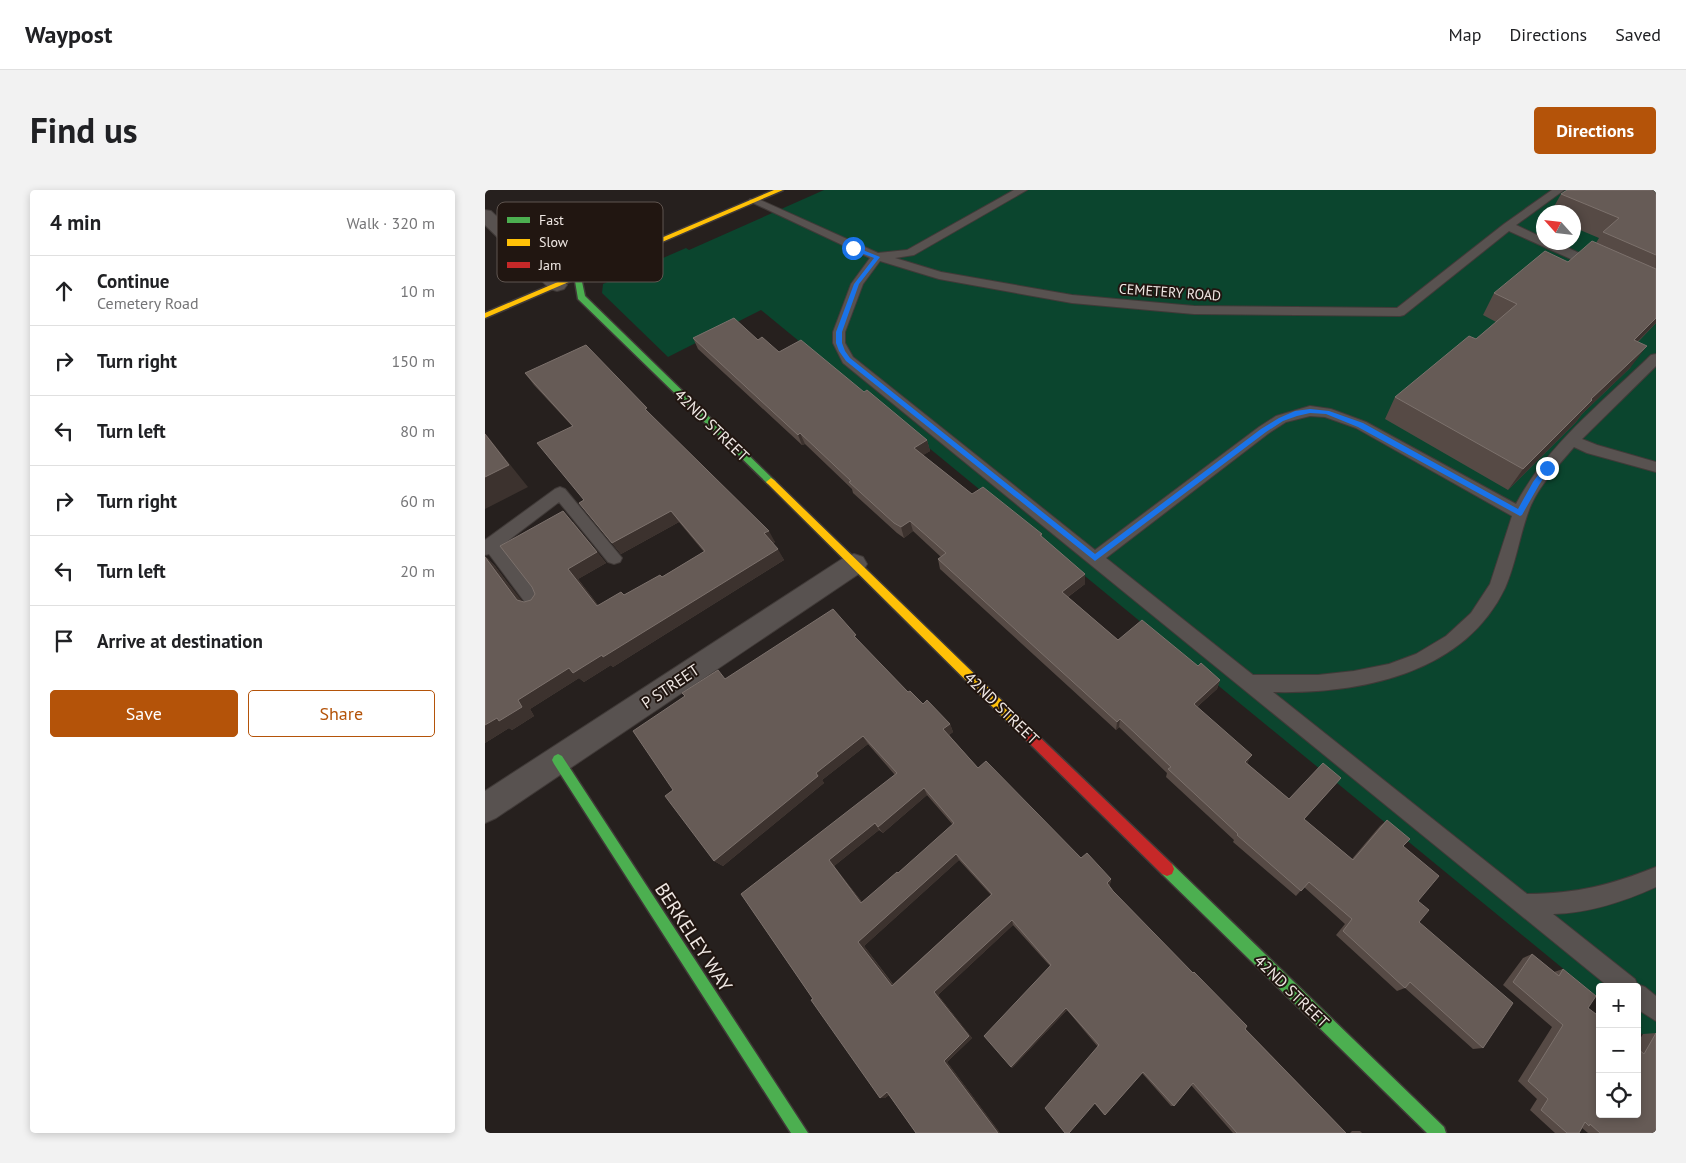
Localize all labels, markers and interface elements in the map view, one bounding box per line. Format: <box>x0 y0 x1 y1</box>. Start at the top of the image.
text: Waypost <box>25 19 112 50</box>
text: Map <box>1449 23 1481 46</box>
text: Directions <box>1509 23 1587 46</box>
text: Saved <box>1615 23 1661 46</box>
text: Find us <box>30 107 138 153</box>
button: Directions <box>1534 107 1656 154</box>
legend <box>497 202 663 282</box>
north arrow <box>1536 205 1581 250</box>
text: 4 min <box>50 209 101 236</box>
text: Fast <box>539 211 564 229</box>
text: Walk · 320 m <box>346 213 435 233</box>
text: Slow <box>539 233 569 251</box>
route start <box>842 237 865 260</box>
text: Jam <box>538 256 561 274</box>
text: Continue <box>97 269 169 293</box>
icon: ahead <box>50 277 78 305</box>
street label: CEMETERY ROAD <box>1118 279 1222 305</box>
text: 10 m <box>400 281 435 301</box>
text: Cemetery Road <box>97 293 199 313</box>
icon: right <box>50 347 78 375</box>
text: Turn right <box>97 349 177 373</box>
text: 150 m <box>392 351 435 371</box>
street label: 42ND STREET <box>671 385 754 466</box>
icon: left <box>50 417 78 445</box>
text: Turn left <box>97 419 166 443</box>
text: 80 m <box>400 421 435 441</box>
route end <box>1536 457 1559 480</box>
icon: right <box>50 487 78 515</box>
text: Turn right <box>97 489 177 513</box>
text: 60 m <box>400 491 435 511</box>
icon: left <box>50 557 78 585</box>
text: Turn left <box>97 559 166 583</box>
text: 20 m <box>400 561 435 581</box>
icon: arrive <box>50 627 78 655</box>
text: Arrive at destination <box>97 629 263 653</box>
street label: P STREET <box>637 659 703 713</box>
street label: 42ND STREET <box>961 668 1044 749</box>
button: Save <box>50 690 238 737</box>
button: Share <box>248 690 435 737</box>
street label: BERKELEY WAY <box>650 878 738 996</box>
street label: 42ND STREET <box>1251 951 1334 1032</box>
map controls <box>1596 983 1641 1118</box>
button: + <box>1596 983 1641 1028</box>
button: − <box>1596 1028 1641 1073</box>
button: locate <box>1596 1073 1641 1118</box>

